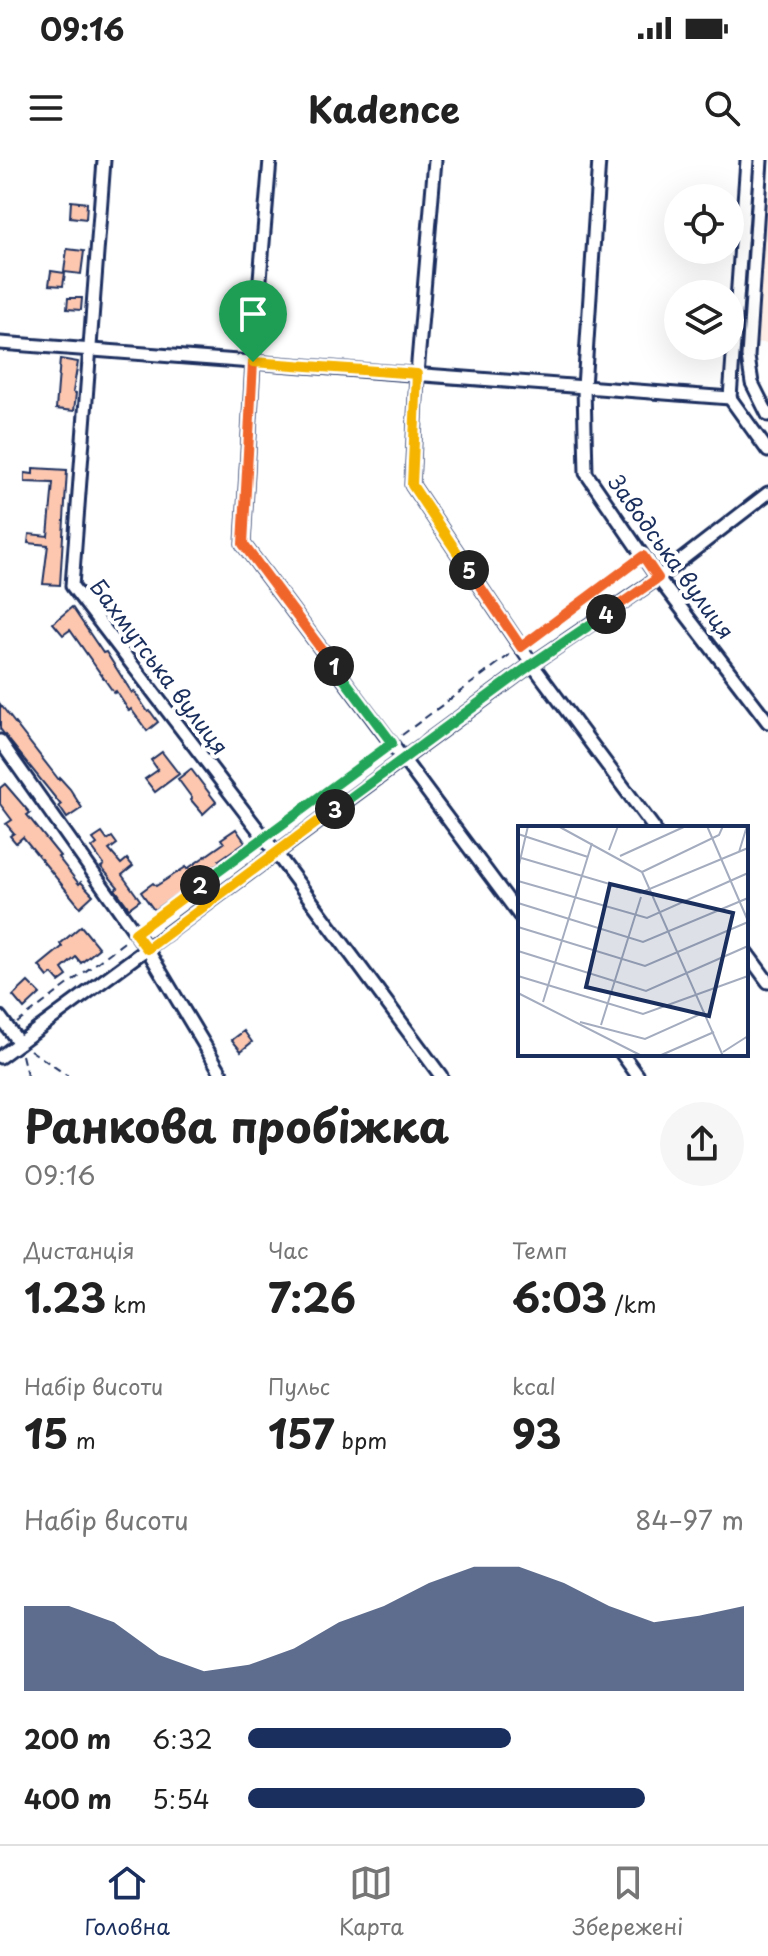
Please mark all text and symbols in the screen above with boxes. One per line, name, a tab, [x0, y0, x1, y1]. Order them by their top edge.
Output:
text: 09:16	[40, 6, 124, 51]
text: Kadence	[308, 81, 460, 135]
icon: menu	[24, 86, 68, 130]
icon: search	[700, 86, 744, 130]
map controls	[664, 184, 744, 360]
button: locate	[664, 184, 744, 264]
pin	[219, 280, 287, 362]
button: layers	[664, 280, 744, 360]
icon: arrive	[231, 292, 275, 336]
street label: Заводська вулиця	[601, 467, 743, 645]
pin: 5	[449, 550, 489, 590]
text: 5	[462, 553, 476, 586]
street label: Бахмутська вулиця	[83, 571, 237, 761]
pin: 4	[586, 594, 626, 634]
text: 4	[599, 597, 613, 630]
pin: 1	[314, 646, 354, 686]
text: 1	[329, 649, 339, 682]
pin: 3	[315, 789, 355, 829]
text: 3	[328, 792, 342, 825]
inset map	[518, 826, 748, 1056]
pin: 2	[180, 865, 220, 905]
text: 2	[192, 868, 208, 901]
text: Ранкова пробіжка	[24, 1092, 449, 1158]
button: share	[660, 1102, 744, 1186]
text: 09:16	[24, 1155, 96, 1194]
text: Дистанція	[24, 1233, 135, 1266]
text: Час	[268, 1233, 308, 1266]
text: Темп	[512, 1233, 568, 1266]
text: 1.23	[24, 1266, 106, 1327]
text: 7:26	[268, 1266, 356, 1327]
text: 6:03	[512, 1266, 607, 1327]
text: km	[106, 1287, 146, 1320]
text: /km	[607, 1287, 657, 1320]
text: Набір висоти	[24, 1369, 163, 1402]
text: Пульс	[268, 1369, 330, 1402]
text: kcal	[512, 1369, 556, 1402]
text: 15	[24, 1402, 69, 1463]
text: 157	[268, 1402, 334, 1463]
text: 93	[512, 1402, 561, 1463]
text: m	[69, 1423, 96, 1456]
text: bpm	[334, 1423, 387, 1456]
text: Набір висоти	[24, 1500, 189, 1539]
text: 84–97 m	[635, 1500, 744, 1539]
text: 200 m	[24, 1719, 111, 1758]
text: 6:32	[152, 1719, 213, 1758]
text: 400 m	[24, 1779, 112, 1818]
text: 5:54	[152, 1779, 210, 1818]
tab: Головна	[85, 1861, 170, 1942]
tab: Карта	[339, 1861, 404, 1942]
tab: Збережені	[573, 1861, 683, 1942]

